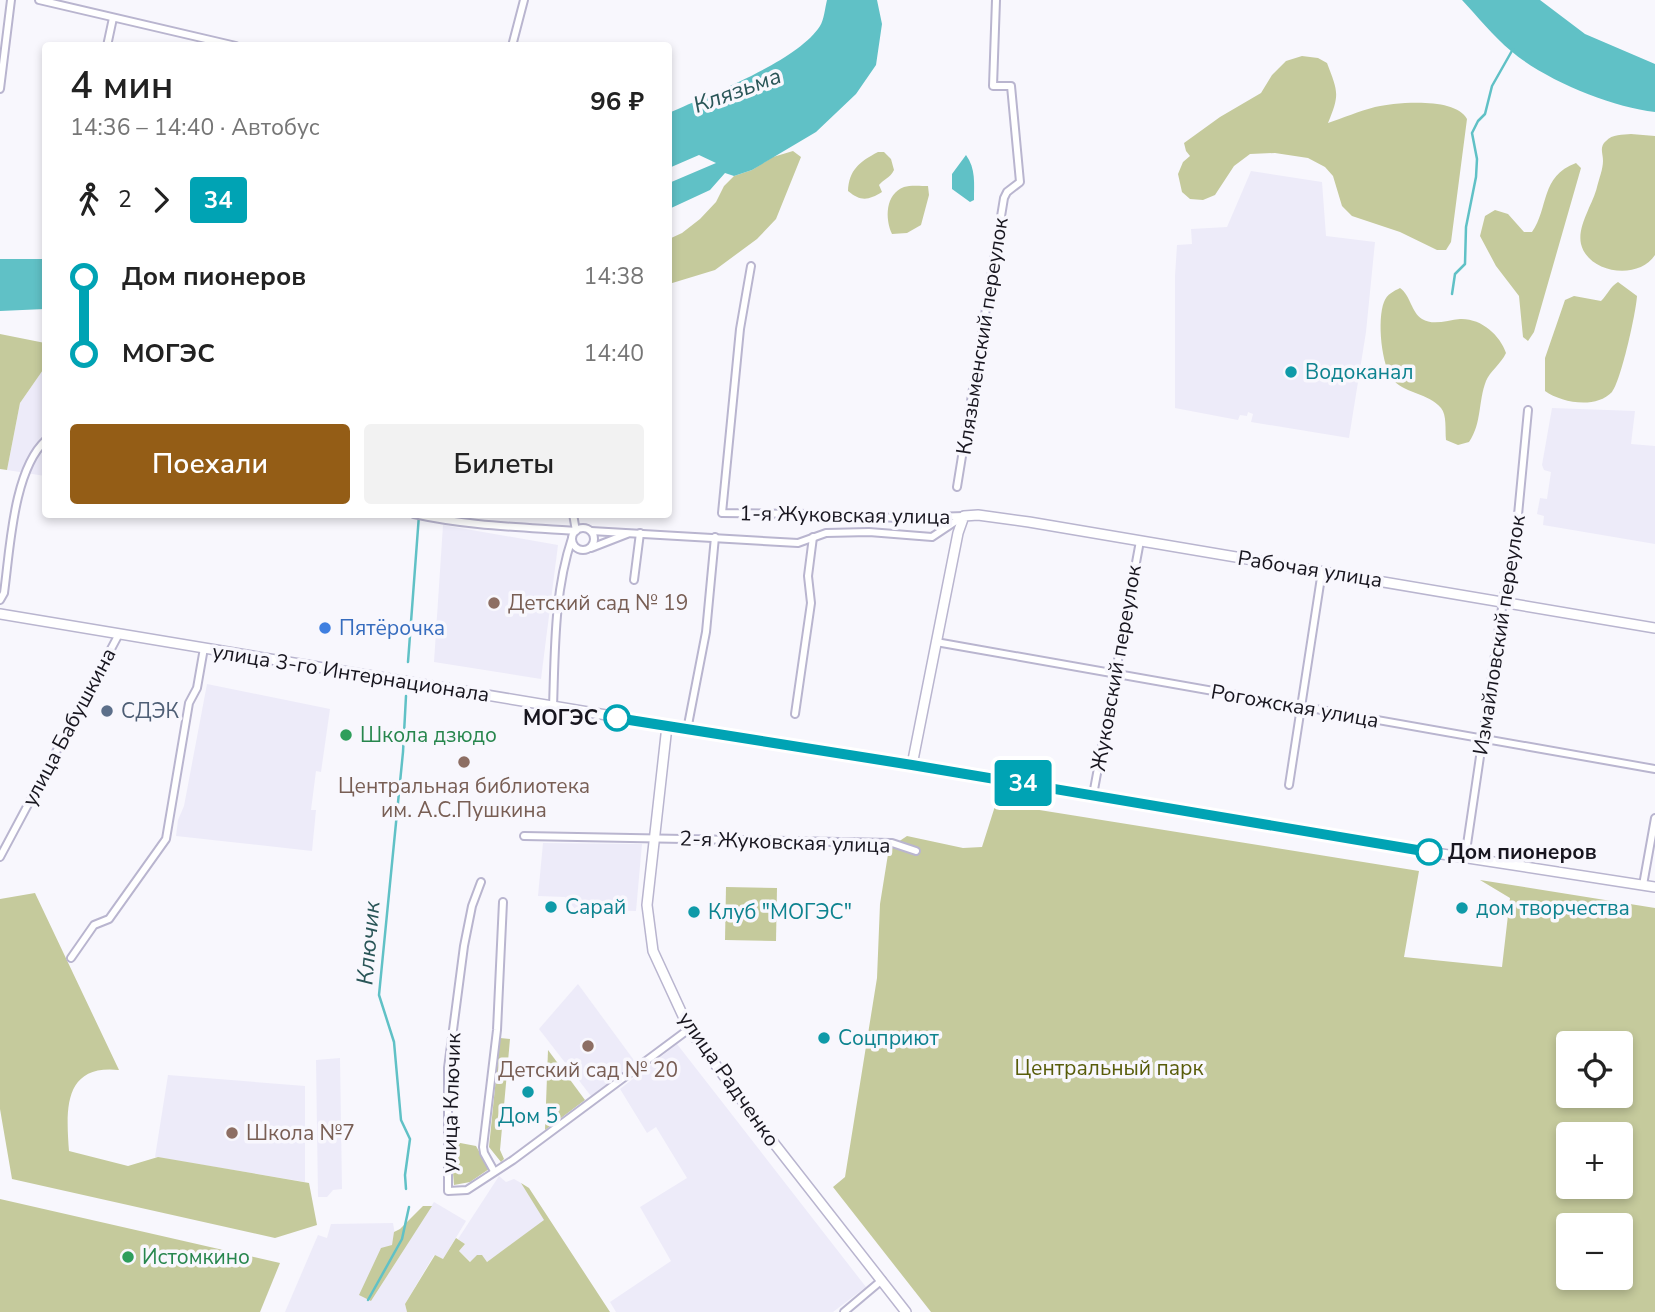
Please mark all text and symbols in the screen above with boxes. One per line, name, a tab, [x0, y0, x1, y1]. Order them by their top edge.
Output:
text: 4 мин	[70, 60, 173, 111]
water label: Клязьма	[689, 60, 786, 121]
text: 96 ₽	[590, 84, 644, 119]
text: 14:36 – 14:40 · Автобус	[70, 112, 320, 143]
icon: walk	[70, 181, 108, 219]
icon: forward	[142, 181, 180, 219]
text: 2	[118, 184, 132, 215]
text: 34	[204, 184, 233, 216]
street label: Клязьменский переулок	[949, 214, 1015, 457]
text: Дом пионеров	[122, 259, 306, 294]
text: 14:38	[584, 261, 644, 292]
text: МОГЭС	[122, 336, 215, 371]
text: 14:40	[584, 338, 644, 369]
place label: Водоканал	[1305, 358, 1413, 386]
marker: Водоканал	[1283, 364, 1299, 380]
button: Поехали	[70, 424, 350, 504]
button: Билеты	[364, 424, 644, 504]
street label: 1-я Жуковская улица	[739, 499, 951, 531]
street label: Измайловский переулок	[1466, 512, 1532, 757]
street label: Рабочая улица	[1236, 544, 1384, 594]
street label: Жуковский переулок	[1084, 562, 1148, 773]
place label: Детский сад № 19	[508, 589, 688, 617]
marker: Детский сад № 19	[486, 595, 502, 611]
place label: Пятёрочка	[339, 614, 445, 642]
marker: Пятёрочка	[317, 620, 333, 636]
street label: улица 3-го Интернационала	[210, 637, 492, 709]
street label: улица Бабушкина	[15, 643, 123, 811]
street label: Рогожская улица	[1209, 677, 1381, 735]
place label: СДЭК	[121, 697, 180, 725]
marker: СДЭК	[99, 703, 115, 719]
place label: МОГЭС	[523, 704, 598, 732]
marker: МОГЭС	[604, 705, 630, 731]
place label: Школа дзюдо	[360, 721, 497, 749]
marker: Школа дзюдо	[338, 727, 354, 743]
marker: Центральная библиотека им. А.С.Пушкина	[456, 754, 472, 770]
line badge: 34	[992, 760, 1054, 806]
text: 34	[1009, 767, 1037, 799]
place label: Центральная библиотека им. А.С.Пушкина	[338, 772, 590, 824]
street label: 2-я Жуковская улица	[679, 824, 891, 860]
place label: Дом пионеров	[1448, 838, 1597, 866]
marker: Дом пионеров	[1416, 839, 1442, 865]
place label: Сарай	[565, 893, 626, 921]
place label: дом творчества	[1476, 894, 1630, 922]
place label: Клуб "МОГЭС"	[708, 898, 852, 926]
water label: Ключик	[349, 899, 388, 986]
marker: Сарай	[543, 899, 559, 915]
marker: дом творчества	[1454, 900, 1470, 916]
marker: Клуб "МОГЭС"	[686, 904, 702, 920]
street label: улица Радченко	[672, 1006, 786, 1152]
place label: Соцприют	[838, 1024, 939, 1052]
marker: Соцприют	[816, 1030, 832, 1046]
street label: улица Ключик	[435, 1031, 467, 1174]
map controls	[1556, 1031, 1633, 1290]
button: locate	[1556, 1031, 1633, 1108]
marker: Детский сад № 20	[580, 1038, 596, 1054]
park label: Центральный парк	[1014, 1054, 1205, 1082]
place label: Детский сад № 20	[498, 1056, 678, 1084]
marker: Дом 5	[520, 1084, 536, 1100]
place label: Дом 5	[498, 1102, 558, 1130]
place label: Школа №7	[246, 1119, 355, 1147]
button: +	[1556, 1122, 1633, 1199]
marker: Школа №7	[224, 1125, 240, 1141]
button: −	[1556, 1213, 1633, 1290]
place label: Истомкино	[142, 1243, 250, 1271]
marker: Истомкино	[120, 1249, 136, 1265]

